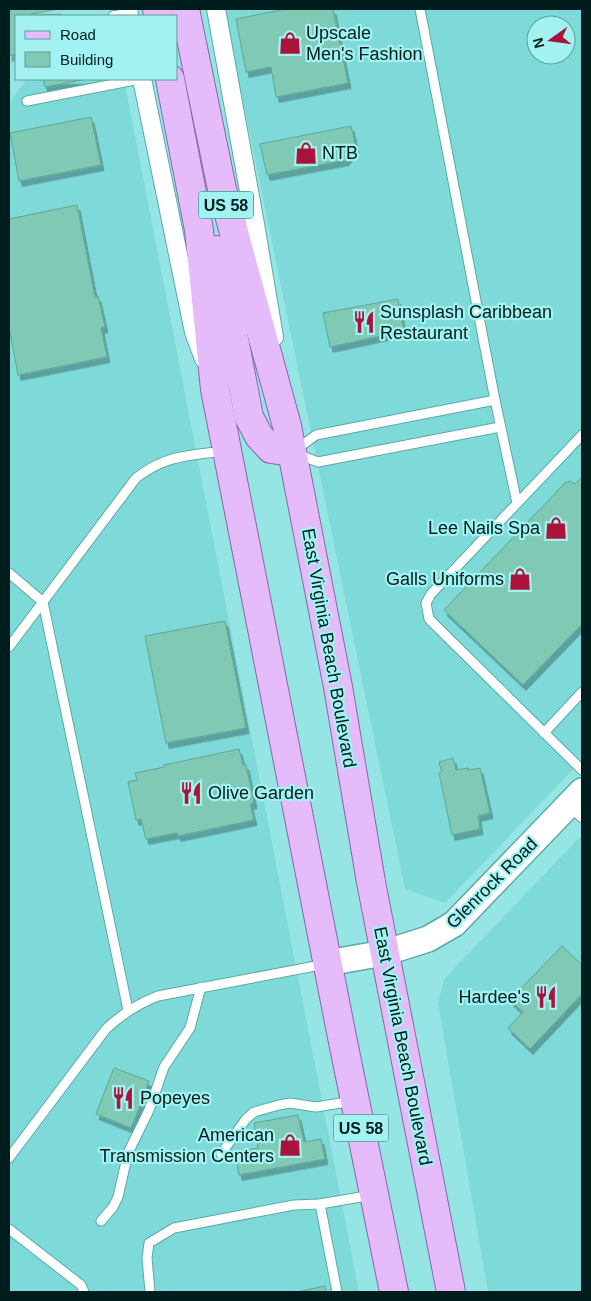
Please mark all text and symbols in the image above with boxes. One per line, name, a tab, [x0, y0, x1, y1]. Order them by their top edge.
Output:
legend	[15, 15, 178, 80]
north arrow	[526, 15, 576, 65]
place label: Upscale Men's Fashion	[306, 23, 423, 64]
text: Road	[60, 26, 96, 43]
shop icon: Upscale Men's Fashion	[277, 30, 303, 56]
text: N	[529, 36, 547, 50]
text: Building	[60, 51, 113, 68]
shop icon: NTB	[293, 140, 319, 166]
place label: NTB	[322, 143, 358, 163]
road number: US 58	[198, 192, 254, 218]
place label: Sunsplash Caribbean Restaurant	[380, 302, 552, 343]
restaurant icon: Sunsplash Caribbean Restaurant	[351, 309, 377, 335]
shop icon: Lee Nails Spa	[543, 515, 569, 541]
place label: Lee Nails Spa	[428, 518, 541, 538]
street label: East Virginia Beach Boulevard	[298, 527, 360, 769]
shop icon: Galls Uniforms	[507, 566, 533, 592]
place label: Galls Uniforms	[386, 569, 504, 589]
restaurant icon: Olive Garden	[178, 780, 204, 806]
place label: Olive Garden	[208, 783, 314, 803]
street label: Glenrock Road	[442, 833, 542, 933]
street label: East Virginia Beach Boulevard	[370, 925, 436, 1167]
restaurant icon: Hardee's	[533, 984, 559, 1010]
place label: Hardee's	[459, 987, 530, 1007]
restaurant icon: Popeyes	[110, 1085, 136, 1111]
place label: Popeyes	[140, 1088, 210, 1108]
road number: US 58	[334, 1114, 388, 1142]
place label: American Transmission Centers	[100, 1125, 274, 1166]
shop icon: American Transmission Centers	[277, 1132, 303, 1158]

